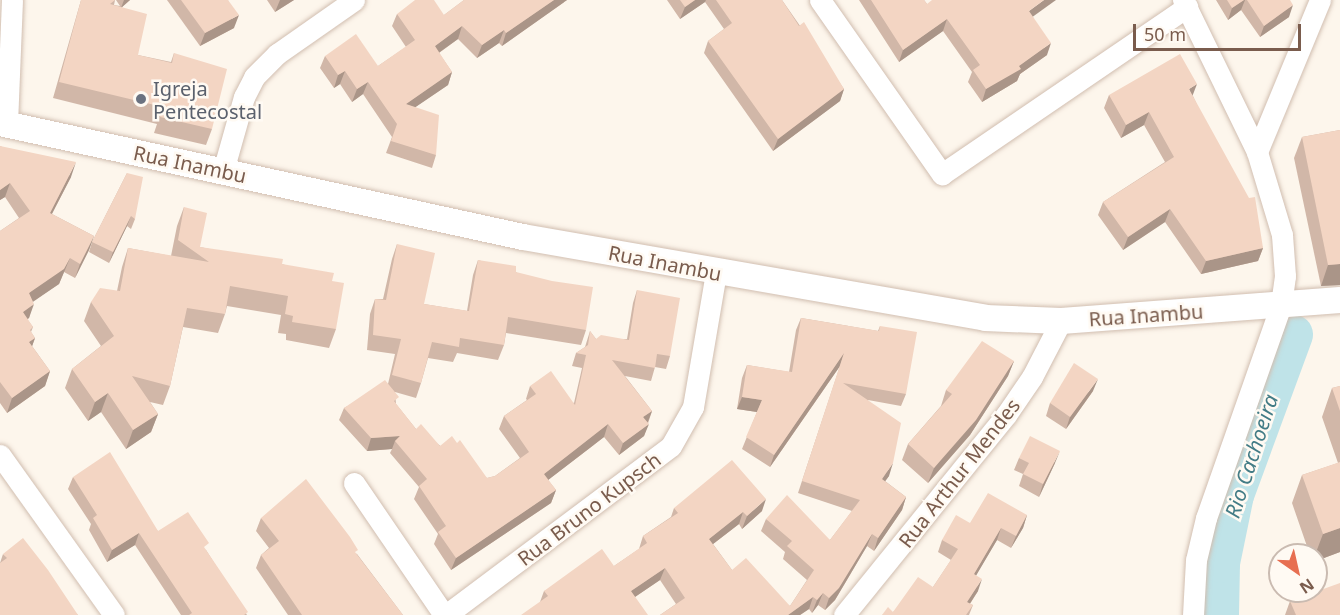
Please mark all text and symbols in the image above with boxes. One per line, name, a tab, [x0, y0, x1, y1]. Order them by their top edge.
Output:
scale bar	[1136, 12, 1304, 50]
text: 50 m	[1144, 22, 1186, 46]
place label: Igreja Pentecostal	[153, 76, 262, 123]
marker: Igreja Pentecostal	[134, 92, 148, 106]
street label: Rua Inambu	[131, 140, 249, 188]
street label: Rua Inambu	[606, 240, 724, 286]
street label: Rua Inambu	[1088, 299, 1204, 331]
water label: Rio Cachoeira	[1219, 391, 1283, 521]
street label: Rua Arthur Mendes	[893, 394, 1025, 552]
street label: Rua Bruno Kupsch	[513, 447, 665, 571]
north arrow	[1268, 543, 1328, 603]
text: N	[1295, 574, 1318, 599]

